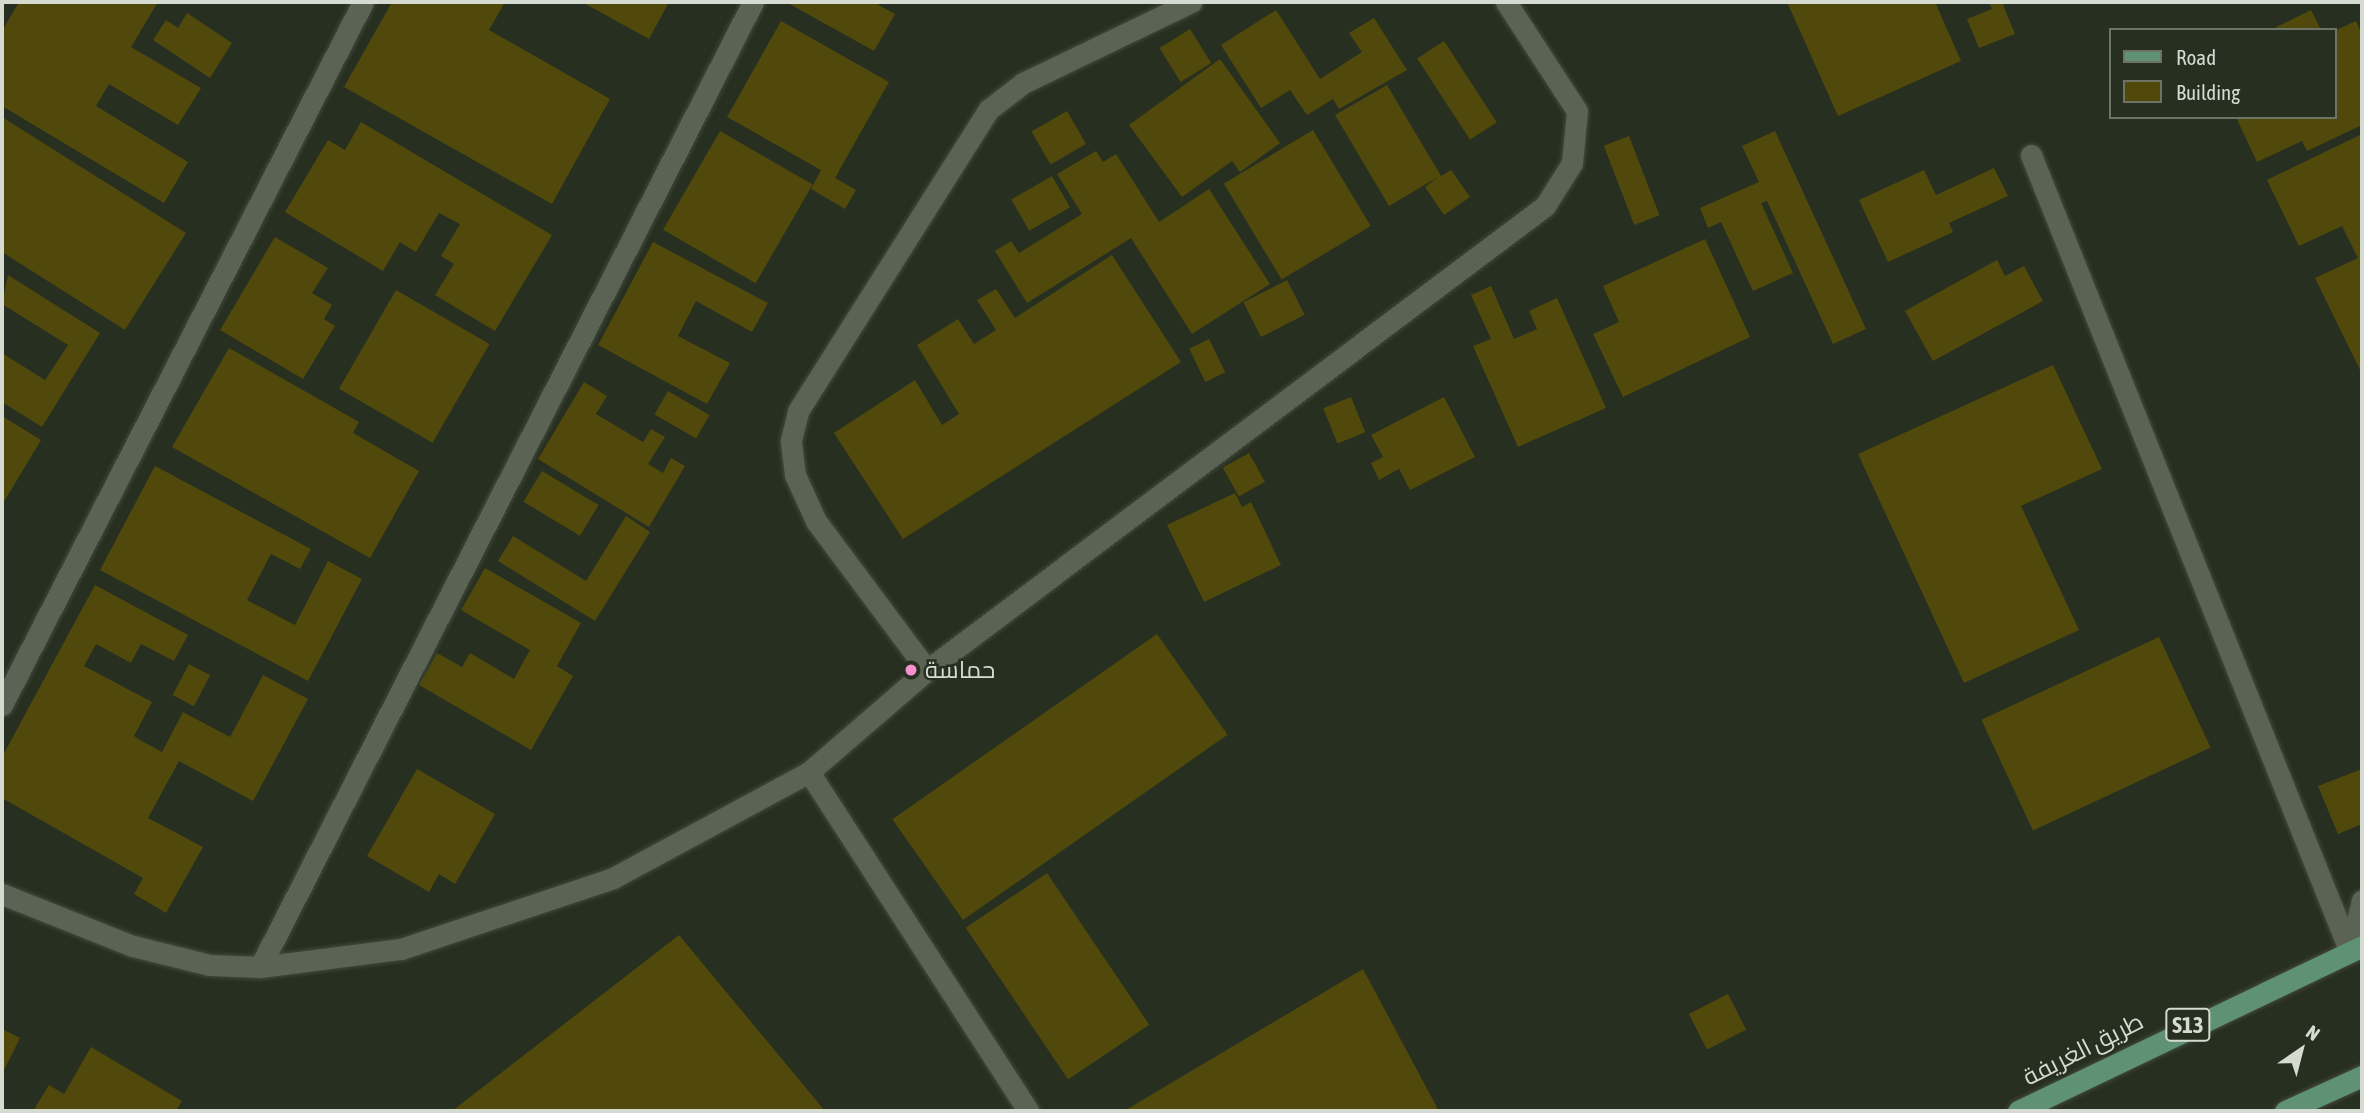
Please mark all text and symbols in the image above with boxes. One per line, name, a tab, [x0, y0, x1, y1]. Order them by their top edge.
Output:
legend	[2108, 28, 2336, 119]
text: Road	[2176, 45, 2216, 69]
text: Building	[2176, 80, 2240, 104]
place label: حماسة	[925, 656, 995, 684]
marker: حماسة	[903, 662, 919, 678]
street label: طريق الغريفة	[2018, 1006, 2148, 1092]
road number: S13	[2165, 1006, 2211, 1044]
north arrow	[2266, 1015, 2336, 1085]
text: N	[2302, 1021, 2324, 1045]

